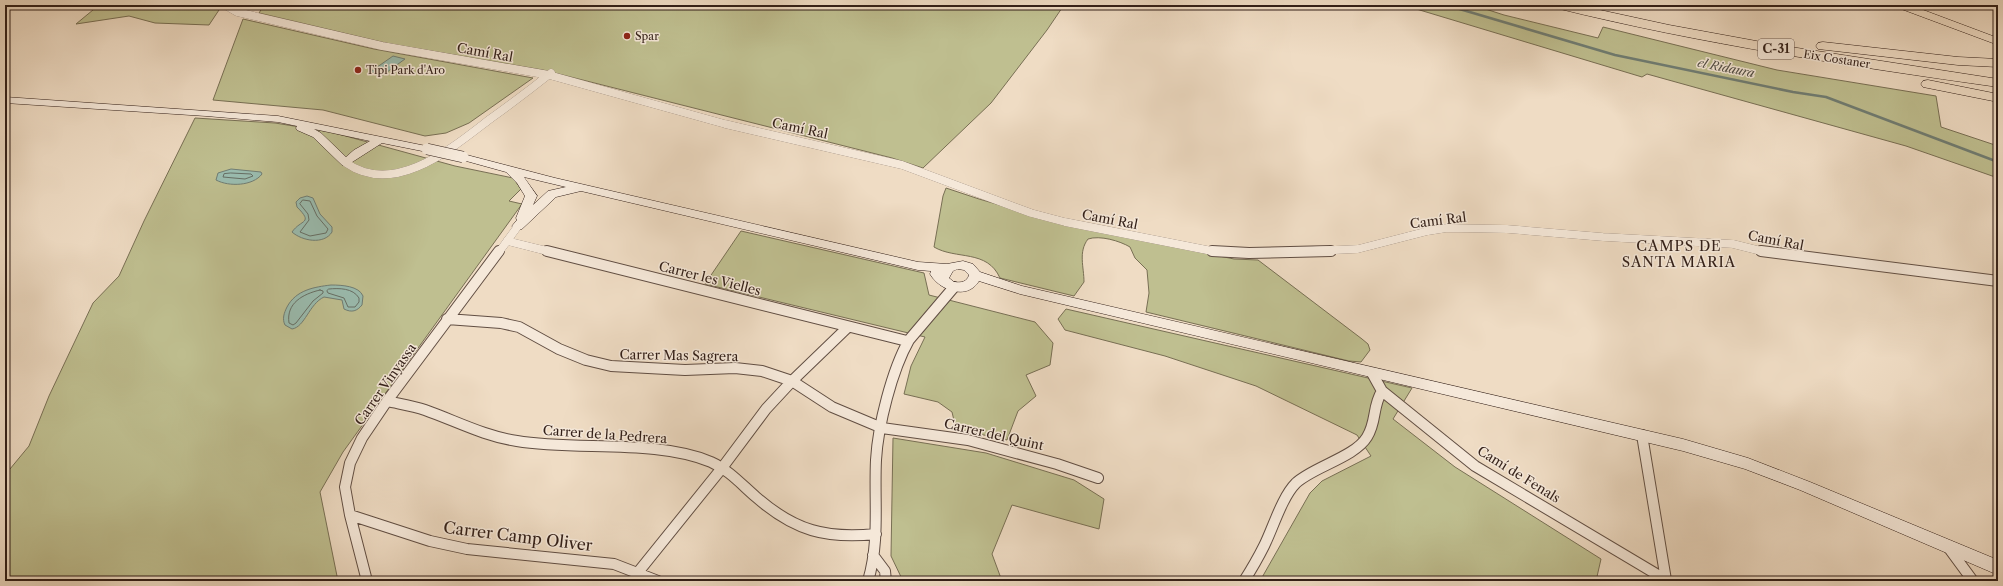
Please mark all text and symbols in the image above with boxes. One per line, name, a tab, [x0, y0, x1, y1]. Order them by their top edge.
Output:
place label: Spar	[635, 29, 659, 43]
marker: Spar	[622, 31, 632, 41]
street label: Camí Ral	[456, 39, 514, 65]
road number: C-31	[1758, 39, 1794, 59]
street label: Eix Costaner	[1803, 47, 1872, 71]
water label: el Ridaura	[1696, 55, 1756, 80]
place label: Tipi Park d'Aro	[366, 63, 445, 77]
marker: Tipi Park d'Aro	[353, 65, 363, 75]
street label: Camí Ral	[771, 114, 829, 142]
street label: Camí Ral	[1081, 206, 1139, 232]
street label: Camí Ral	[1409, 209, 1467, 231]
street label: Camí Ral	[1747, 227, 1805, 253]
district label: CAMPS DE SANTA MARIA	[1622, 237, 1736, 271]
street label: Carrer les Vielles	[657, 258, 763, 299]
street label: Carrer Vinyassa	[351, 340, 419, 428]
street label: Carrer Mas Sagrera	[619, 346, 739, 364]
street label: Carrer del Quint	[943, 415, 1046, 453]
street label: Carrer de la Pedrera	[542, 422, 668, 446]
street label: Camí de Fenals	[1475, 442, 1564, 506]
street label: Carrer Camp Oliver	[442, 517, 594, 555]

